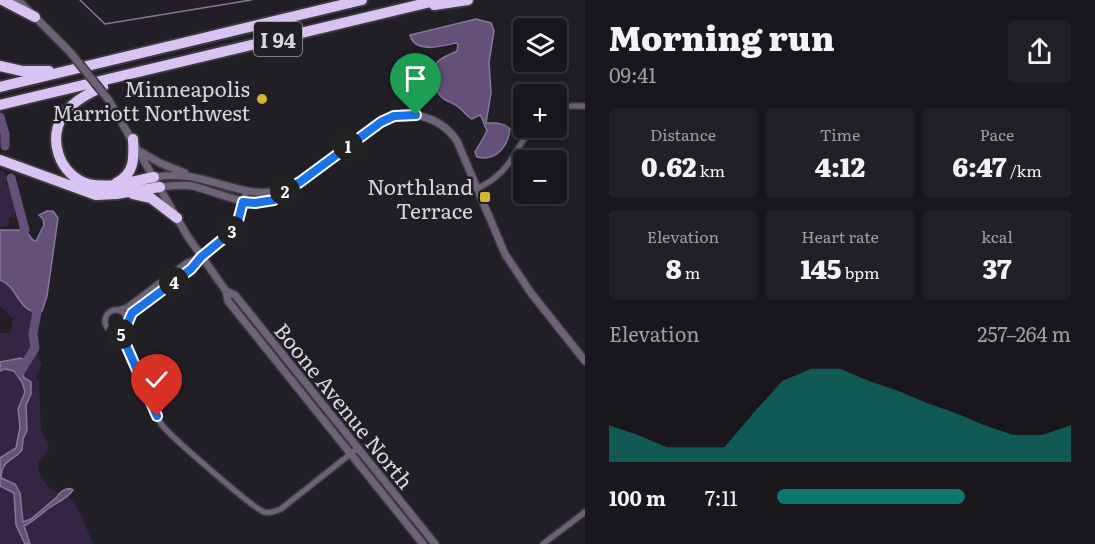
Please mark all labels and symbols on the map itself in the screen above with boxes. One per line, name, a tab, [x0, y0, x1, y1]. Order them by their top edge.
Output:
road number: I 94	[254, 22, 302, 56]
pin	[390, 53, 441, 115]
place label: Minneapolis Marriott Northwest	[52, 72, 251, 127]
marker: Minneapolis Marriott Northwest	[255, 92, 269, 106]
pin: 1	[333, 131, 363, 161]
place label: Northland Terrace	[367, 170, 473, 225]
pin: 2	[270, 176, 300, 206]
marker: Northland Terrace	[478, 190, 492, 204]
pin: 3	[217, 216, 247, 246]
pin: 4	[159, 267, 189, 297]
street label: Boone Avenue North	[268, 315, 422, 495]
pin: 5	[106, 319, 136, 349]
pin	[131, 354, 182, 416]

